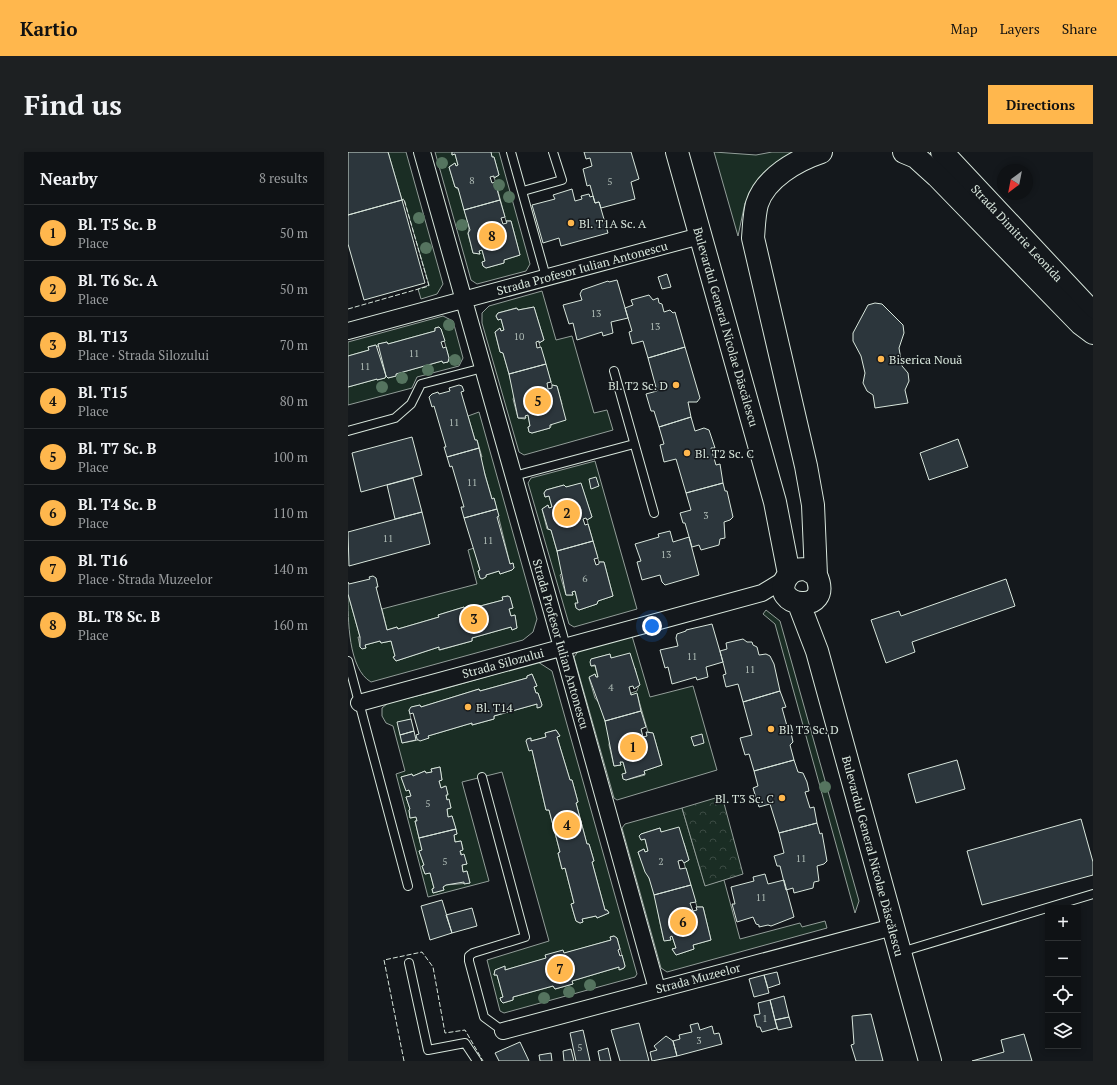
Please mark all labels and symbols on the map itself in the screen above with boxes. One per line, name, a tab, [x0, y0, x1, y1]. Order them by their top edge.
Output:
north arrow	[997, 164, 1033, 200]
house number: 8	[469, 174, 475, 187]
house number: 5	[607, 175, 613, 188]
street label: Strada Dimitrie Leonida	[968, 181, 1066, 285]
place label: Bl. T1A Sc. A	[579, 216, 647, 231]
marker: Bl. T1A Sc. A	[566, 218, 576, 228]
pin: 8	[479, 221, 505, 251]
street label: Bulevardul General Nicolae Dăscălescu	[690, 225, 762, 429]
street label: Strada Profesor Iulian Antonescu	[495, 238, 669, 298]
house number: 13	[591, 307, 601, 320]
house number: 13	[650, 320, 660, 333]
house number: 10	[514, 330, 524, 343]
house number: 11	[409, 347, 419, 360]
place label: Biserica Nouă	[889, 352, 962, 367]
marker: Biserica Nouă	[876, 354, 886, 364]
house number: 11	[360, 360, 370, 373]
place label: Bl. T2 Sc. D	[608, 378, 668, 393]
marker: Bl. T2 Sc. D	[671, 380, 681, 390]
pin: 5	[525, 386, 551, 416]
house number: 11	[449, 416, 459, 429]
place label: Bl. T2 Sc. C	[695, 446, 754, 461]
marker: Bl. T2 Sc. C	[682, 448, 692, 458]
house number: 11	[467, 476, 477, 489]
pin: 2	[554, 498, 580, 528]
house number: 3	[703, 509, 709, 522]
house number: 11	[383, 532, 393, 545]
house number: 11	[483, 534, 493, 547]
house number: 13	[661, 548, 671, 561]
street label: Strada Profesor Iulian Antonescu	[529, 557, 593, 731]
house number: 6	[582, 572, 588, 585]
pin: 3	[461, 604, 487, 634]
your location	[642, 616, 662, 636]
street label: Strada Silozului	[460, 645, 546, 681]
house number: 11	[687, 650, 697, 663]
house number: 11	[745, 663, 755, 676]
house number: 4	[608, 681, 614, 694]
place label: Bl. T14	[476, 700, 514, 715]
marker: Bl. T14	[463, 702, 473, 712]
place label: Bl. T3 Sc. D	[779, 722, 839, 737]
marker: Bl. T3 Sc. D	[766, 724, 776, 734]
pin: 1	[620, 732, 646, 762]
street label: Bulevardul General Nicolae Dăscălescu	[839, 754, 907, 958]
place label: Bl. T3 Sc. C	[715, 791, 774, 806]
marker: Bl. T3 Sc. C	[777, 793, 787, 803]
house number: 5	[425, 797, 431, 810]
pin: 4	[554, 810, 580, 840]
house number: 11	[796, 852, 806, 865]
house number: 5	[442, 855, 448, 868]
house number: 2	[658, 855, 664, 868]
house number: 11	[756, 891, 766, 904]
pin: 6	[670, 907, 696, 937]
pin: 7	[547, 954, 573, 984]
street label: Strada Muzeelor	[654, 959, 742, 997]
house number: 1	[762, 1012, 768, 1025]
house number: 3	[696, 1034, 702, 1047]
house number: 5	[577, 1041, 583, 1054]

